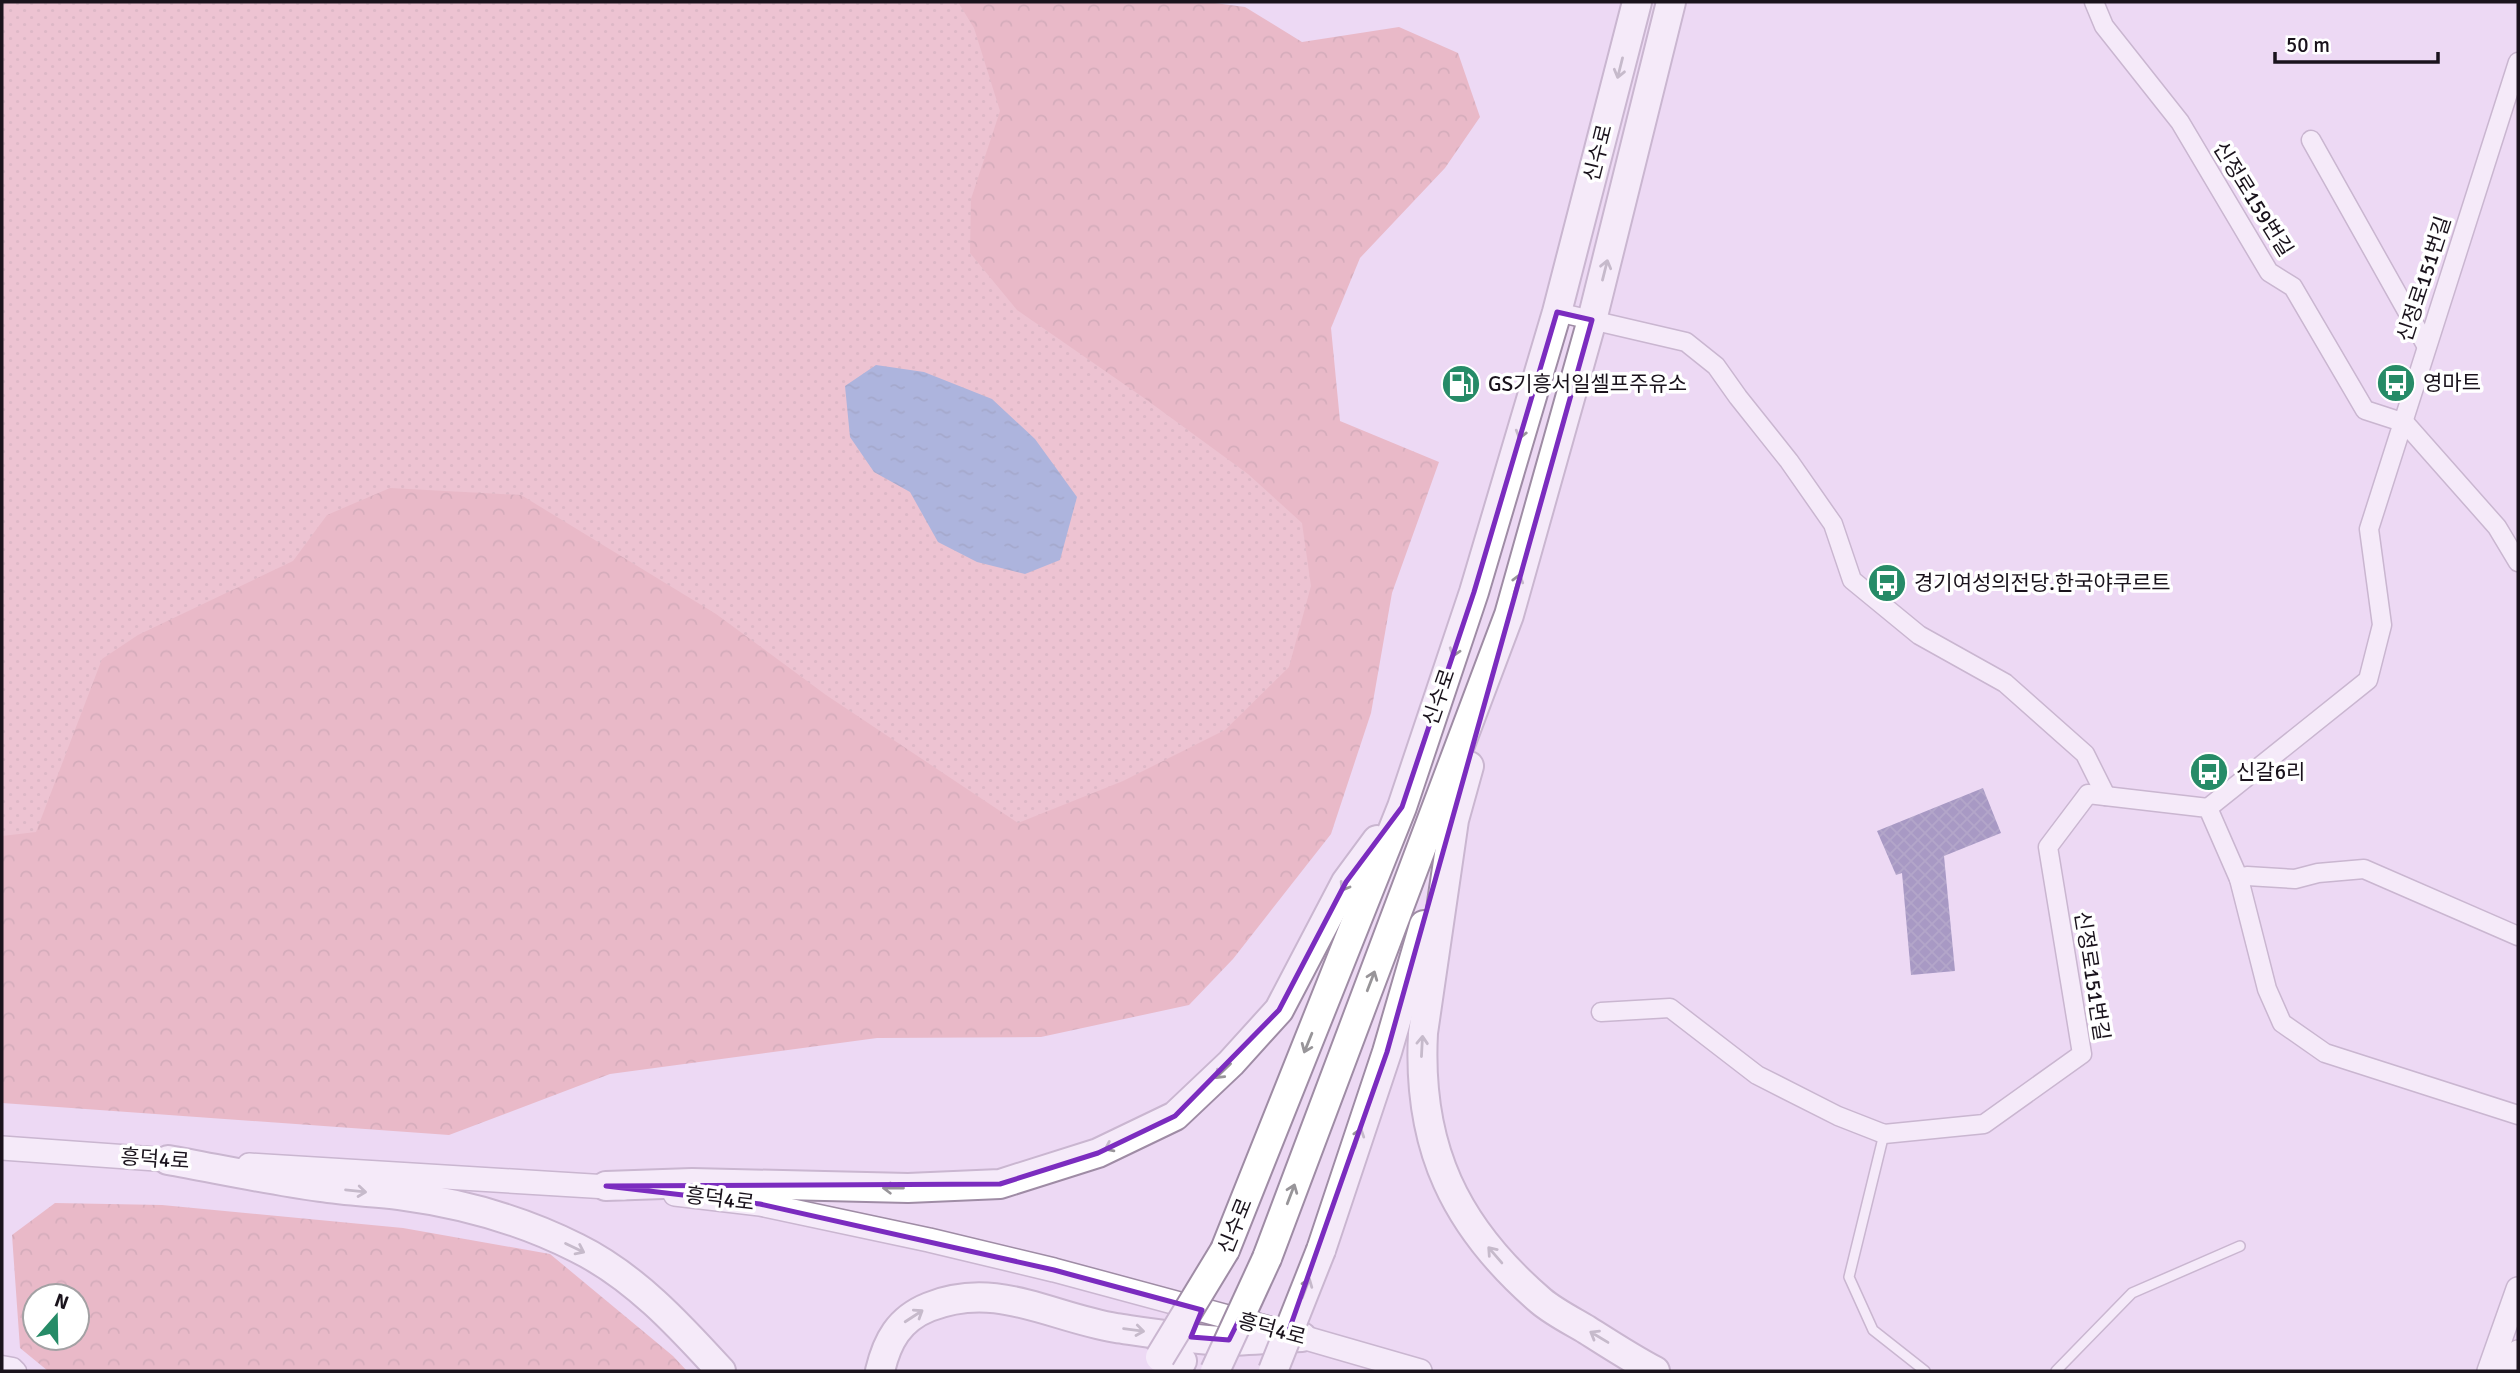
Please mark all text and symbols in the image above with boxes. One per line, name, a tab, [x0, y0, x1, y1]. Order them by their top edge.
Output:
scale bar	[2275, 21, 2438, 65]
text: 50 m	[2286, 32, 2330, 58]
one-way arrow	[1613, 56, 1626, 79]
street label: 신수로	[1578, 122, 1618, 184]
street label: 신정로159번길	[2207, 137, 2299, 261]
street label: 신정로151번길	[2391, 213, 2457, 345]
one-way arrow	[1599, 259, 1612, 282]
bus stop icon: 영마트	[2375, 362, 2417, 404]
fuel station icon: GS기흥서일셀프주유소	[1440, 363, 1482, 405]
place label: 영마트	[2423, 370, 2481, 396]
place label: GS기흥서일셀프주유소	[1488, 371, 1687, 397]
one-way arrow	[1515, 418, 1528, 440]
bus stop icon: 경기여성의전당.한국야쿠르트	[1866, 562, 1908, 604]
place label: 경기여성의전당.한국야쿠르트	[1914, 570, 2171, 596]
one-way arrow	[1512, 573, 1525, 595]
one-way arrow	[1449, 636, 1462, 658]
street label: 신수로	[1417, 665, 1461, 729]
bus stop icon: 신갈6리	[2188, 751, 2230, 793]
place label: 신갈6리	[2236, 759, 2305, 785]
one-way arrow	[1340, 872, 1354, 892]
street label: 신정로151번길	[2069, 909, 2115, 1043]
one-way arrow	[1366, 971, 1378, 993]
one-way arrow	[1300, 1032, 1313, 1054]
one-way arrow	[1416, 1035, 1429, 1058]
one-way arrow	[1215, 1062, 1232, 1079]
one-way arrow	[1353, 1128, 1365, 1150]
one-way arrow	[1104, 1139, 1125, 1153]
street label: 흥덕4로	[120, 1144, 190, 1174]
one-way arrow	[882, 1181, 905, 1195]
street label: 흥덕4로	[684, 1182, 756, 1216]
one-way arrow	[1286, 1184, 1299, 1206]
one-way arrow	[344, 1185, 367, 1198]
street label: 신수로	[1212, 1194, 1258, 1258]
one-way arrow	[564, 1242, 585, 1255]
one-way arrow	[1487, 1246, 1503, 1264]
one-way arrow	[1301, 1277, 1313, 1299]
north arrow	[21, 1282, 91, 1352]
text: N	[51, 1288, 72, 1316]
street label: 흥덕4로	[1235, 1307, 1309, 1351]
one-way arrow	[904, 1308, 923, 1323]
one-way arrow	[1122, 1323, 1144, 1336]
one-way arrow	[1590, 1330, 1610, 1344]

